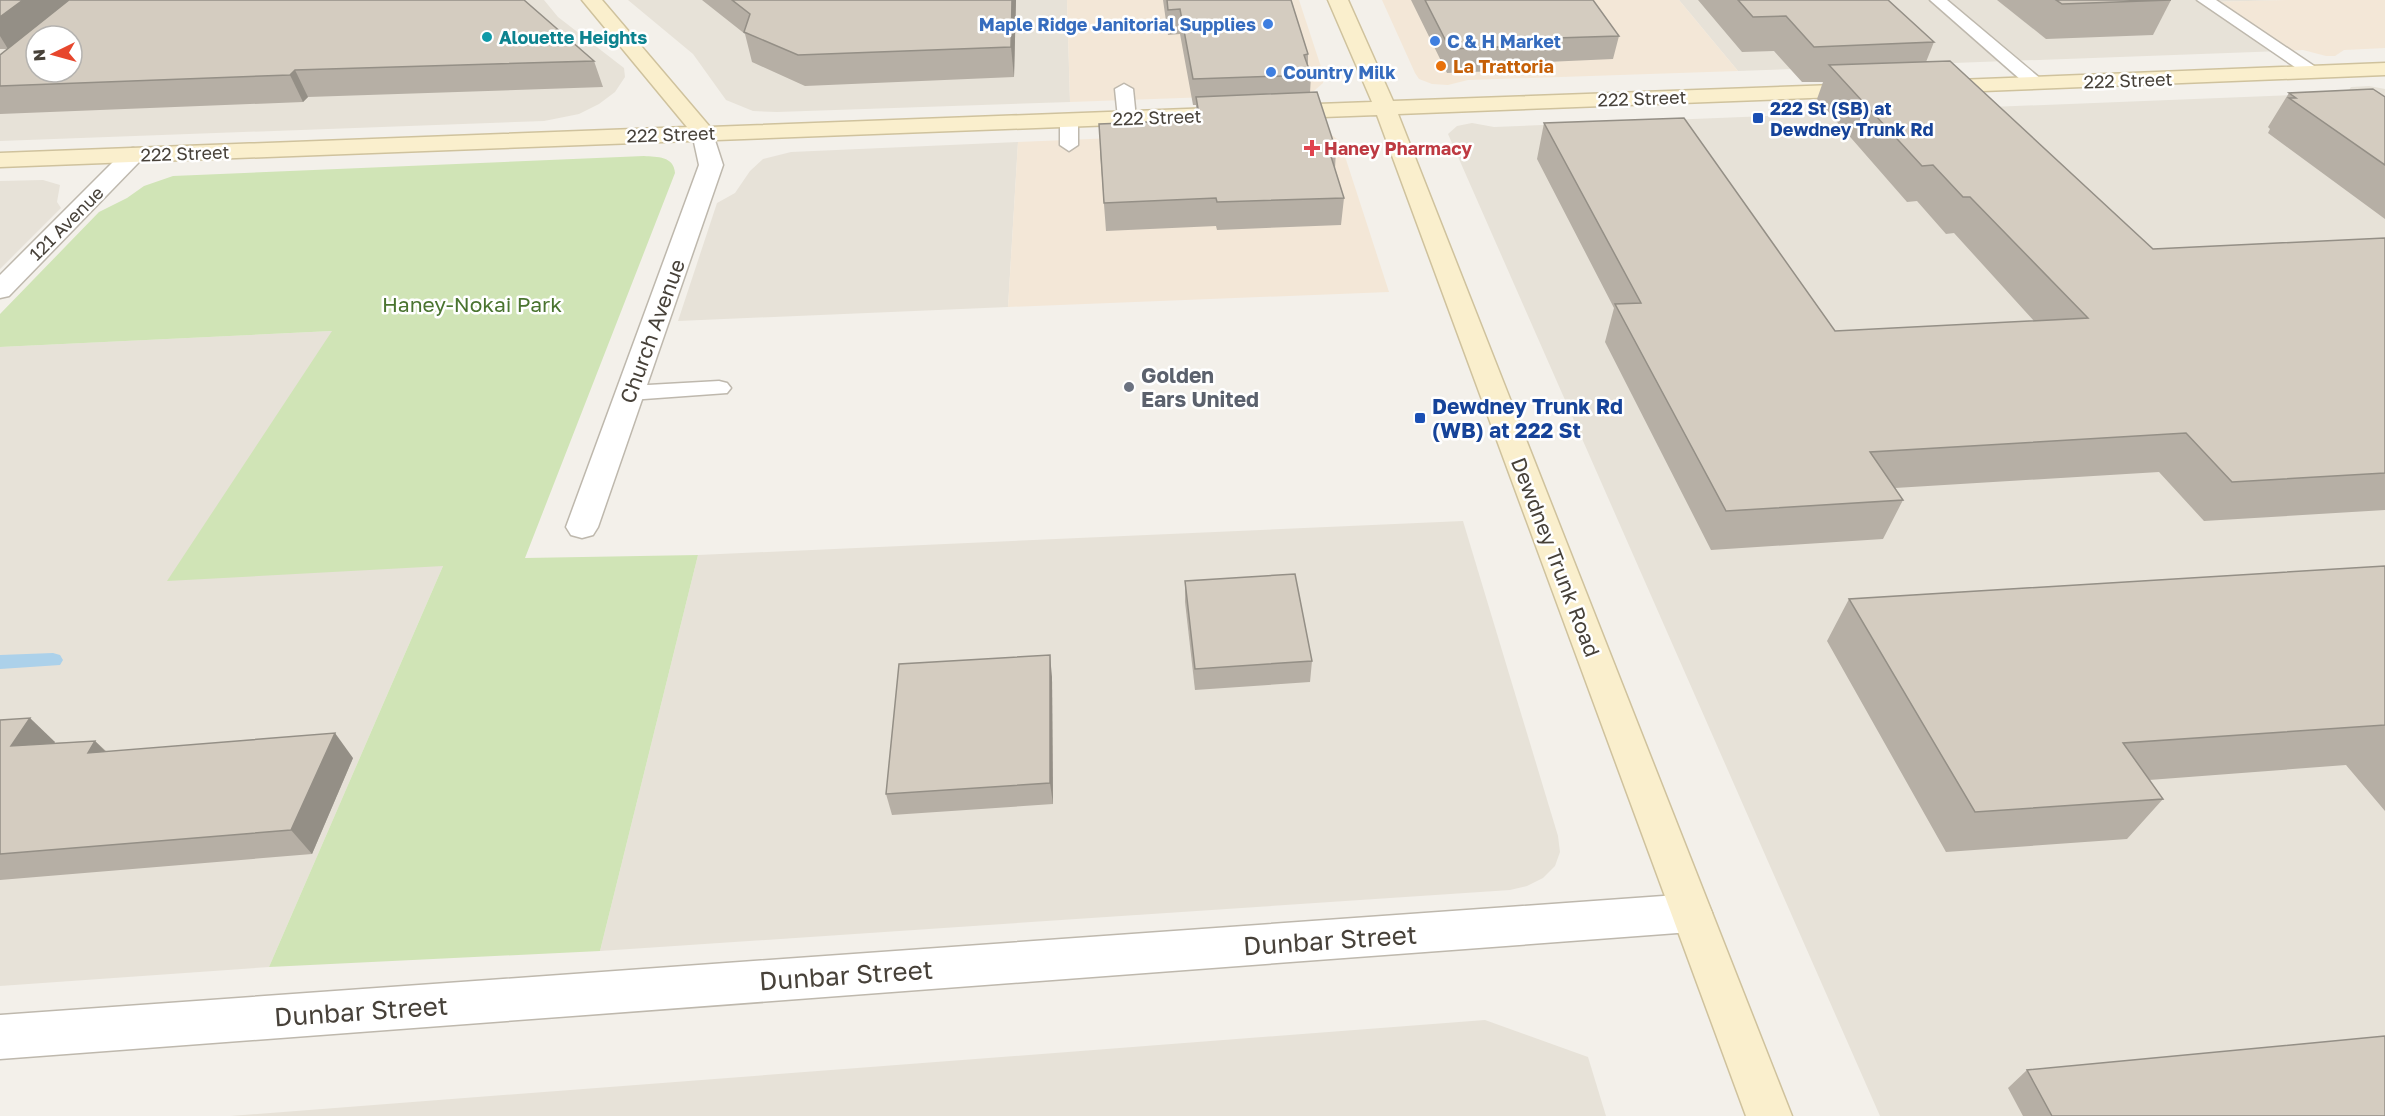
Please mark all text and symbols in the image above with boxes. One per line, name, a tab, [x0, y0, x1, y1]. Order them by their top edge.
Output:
place label: Maple Ridge Janitorial Supplies	[979, 13, 1256, 35]
marker: Maple Ridge Janitorial Supplies	[1261, 17, 1275, 31]
north arrow	[24, 24, 84, 84]
place label: Alouette Heights	[499, 26, 647, 48]
marker: Alouette Heights	[480, 30, 494, 44]
place label: C & H Market	[1447, 30, 1561, 52]
marker: C & H Market	[1428, 34, 1442, 48]
text: N	[29, 48, 50, 62]
place label: La Trattoria	[1453, 55, 1554, 77]
marker: La Trattoria	[1434, 59, 1448, 73]
place label: Country Milk	[1283, 61, 1396, 83]
marker: Country Milk	[1264, 65, 1278, 79]
street label: 222 Street	[2083, 67, 2173, 93]
street label: 222 Street	[1597, 85, 1687, 111]
place label: 222 St (SB) at Dewdney Trunk Rd	[1770, 97, 1934, 140]
street label: 222 Street	[1112, 104, 1202, 130]
marker: 222 St (SB) at Dewdney Trunk Rd	[1751, 111, 1765, 125]
street label: 222 Street	[626, 121, 716, 147]
place label: Haney Pharmacy	[1324, 137, 1472, 159]
street label: 222 Street	[140, 140, 230, 166]
marker: Haney Pharmacy	[1305, 141, 1319, 155]
street label: 121 Avenue	[24, 181, 108, 265]
street label: Church Avenue	[614, 255, 690, 407]
park label: Haney-Nokai Park	[382, 291, 562, 317]
place label: Golden Ears United	[1141, 362, 1259, 412]
marker: Golden Ears United	[1122, 380, 1136, 394]
place label: Dewdney Trunk Rd (WB) at 222 St	[1432, 393, 1623, 443]
marker: Dewdney Trunk Rd (WB) at 222 St	[1413, 411, 1427, 425]
street label: Dewdney Trunk Road	[1506, 454, 1606, 660]
street label: Dunbar Street	[1242, 918, 1418, 962]
street label: Dunbar Street	[758, 953, 934, 997]
street label: Dunbar Street	[273, 989, 449, 1033]

